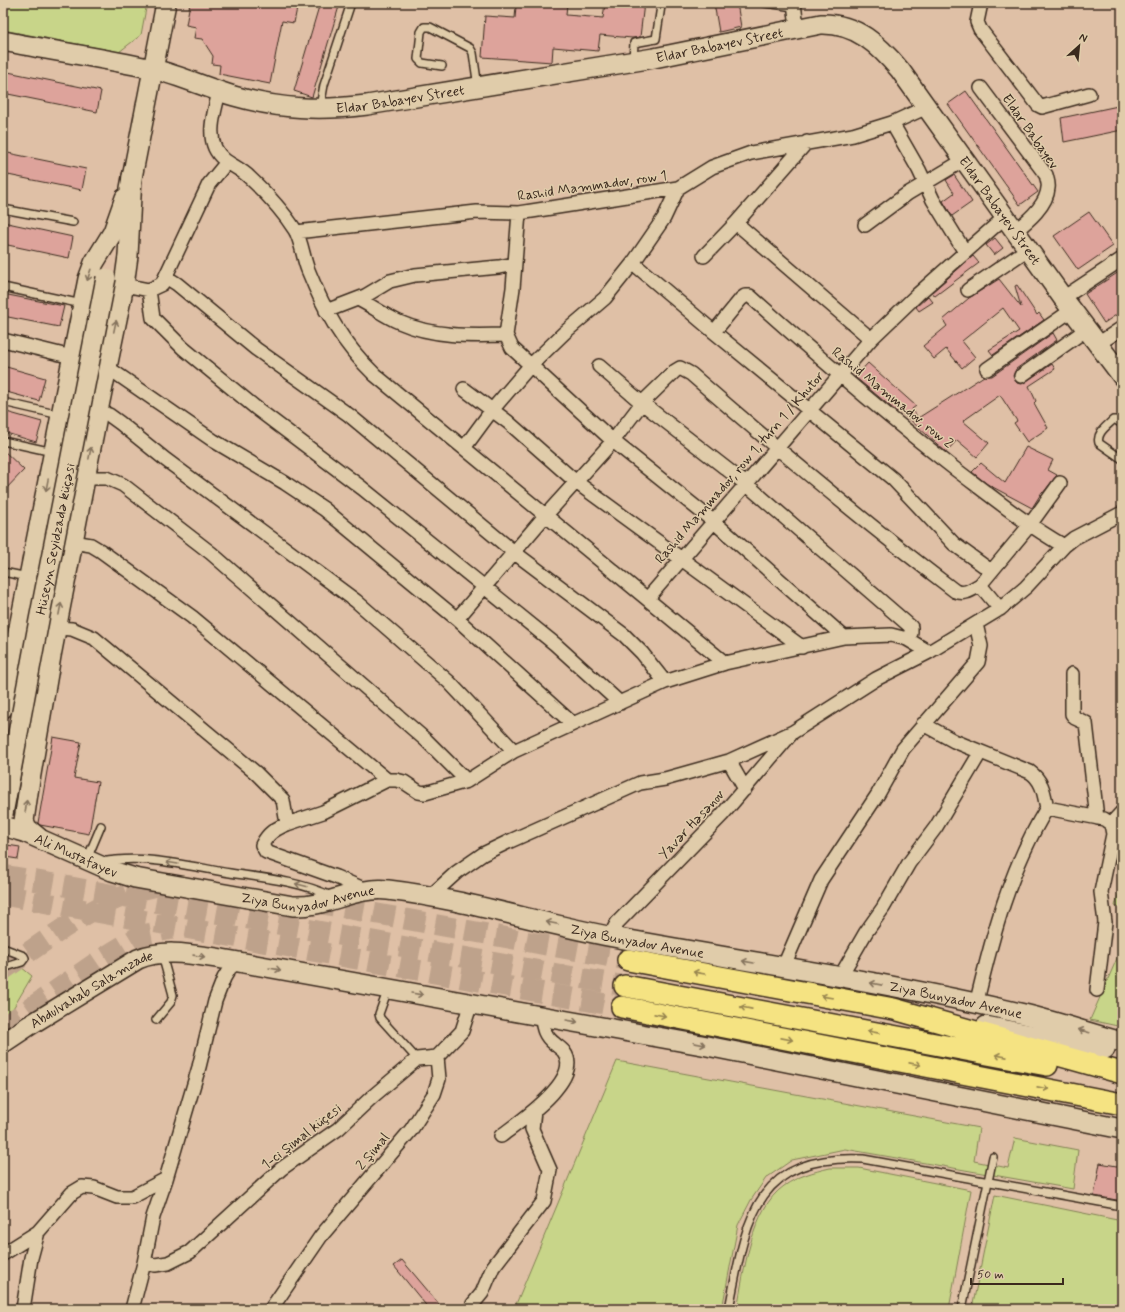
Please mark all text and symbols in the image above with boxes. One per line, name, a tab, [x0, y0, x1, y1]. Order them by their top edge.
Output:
street label: Eldar Babayev Street	[655, 24, 785, 67]
north arrow	[1059, 26, 1099, 66]
text: N	[1077, 30, 1090, 46]
street label: Eldar Babayev Street	[336, 81, 466, 118]
street label: Eldar Babayev	[998, 90, 1063, 173]
street label: Eldar Babayev Street	[955, 153, 1044, 269]
street label: Rashid Mammadov, row 1	[516, 167, 668, 205]
one-way arrow	[85, 269, 92, 282]
one-way arrow	[112, 320, 120, 333]
street label: Rashid Mammadov, row 2	[828, 343, 957, 452]
street label: Rashid Mammadov, row 1, turn 1 / Khutor	[651, 368, 828, 568]
one-way arrow	[86, 447, 94, 460]
street label: Hüseyn Seyidzadə küçəsi	[32, 462, 80, 616]
one-way arrow	[42, 478, 50, 491]
one-way arrow	[57, 603, 65, 616]
street label: Yavər Həsənov	[655, 786, 729, 863]
one-way arrow	[22, 800, 30, 813]
street label: Ali Mustafayev	[32, 830, 120, 882]
one-way arrow	[166, 859, 179, 867]
one-way arrow	[294, 881, 307, 888]
street label: Ziya Bunyadov Avenue	[239, 882, 376, 916]
one-way arrow	[545, 919, 558, 927]
street label: Ziya Bunyadov Avenue	[568, 920, 706, 963]
street label: Abdulvahab Salamzade	[27, 947, 155, 1033]
one-way arrow	[192, 952, 205, 960]
one-way arrow	[742, 957, 755, 965]
one-way arrow	[268, 965, 281, 973]
one-way arrow	[693, 969, 706, 977]
street label: Ziya Bunyadov Avenue	[887, 978, 1024, 1023]
one-way arrow	[870, 980, 883, 988]
one-way arrow	[410, 990, 423, 998]
one-way arrow	[821, 992, 834, 1000]
one-way arrow	[739, 1004, 752, 1012]
one-way arrow	[653, 1011, 666, 1019]
one-way arrow	[566, 1017, 579, 1025]
one-way arrow	[1078, 1027, 1091, 1034]
one-way arrow	[867, 1028, 880, 1036]
one-way arrow	[781, 1036, 794, 1044]
one-way arrow	[693, 1041, 706, 1049]
one-way arrow	[995, 1052, 1008, 1060]
one-way arrow	[908, 1060, 921, 1068]
one-way arrow	[1036, 1085, 1049, 1093]
street label: 1-ci Şimal küçesi	[258, 1100, 345, 1174]
street label: 2 Şimal	[352, 1129, 393, 1174]
scale bar	[971, 1260, 1063, 1286]
text: 50 m	[977, 1267, 1004, 1283]

